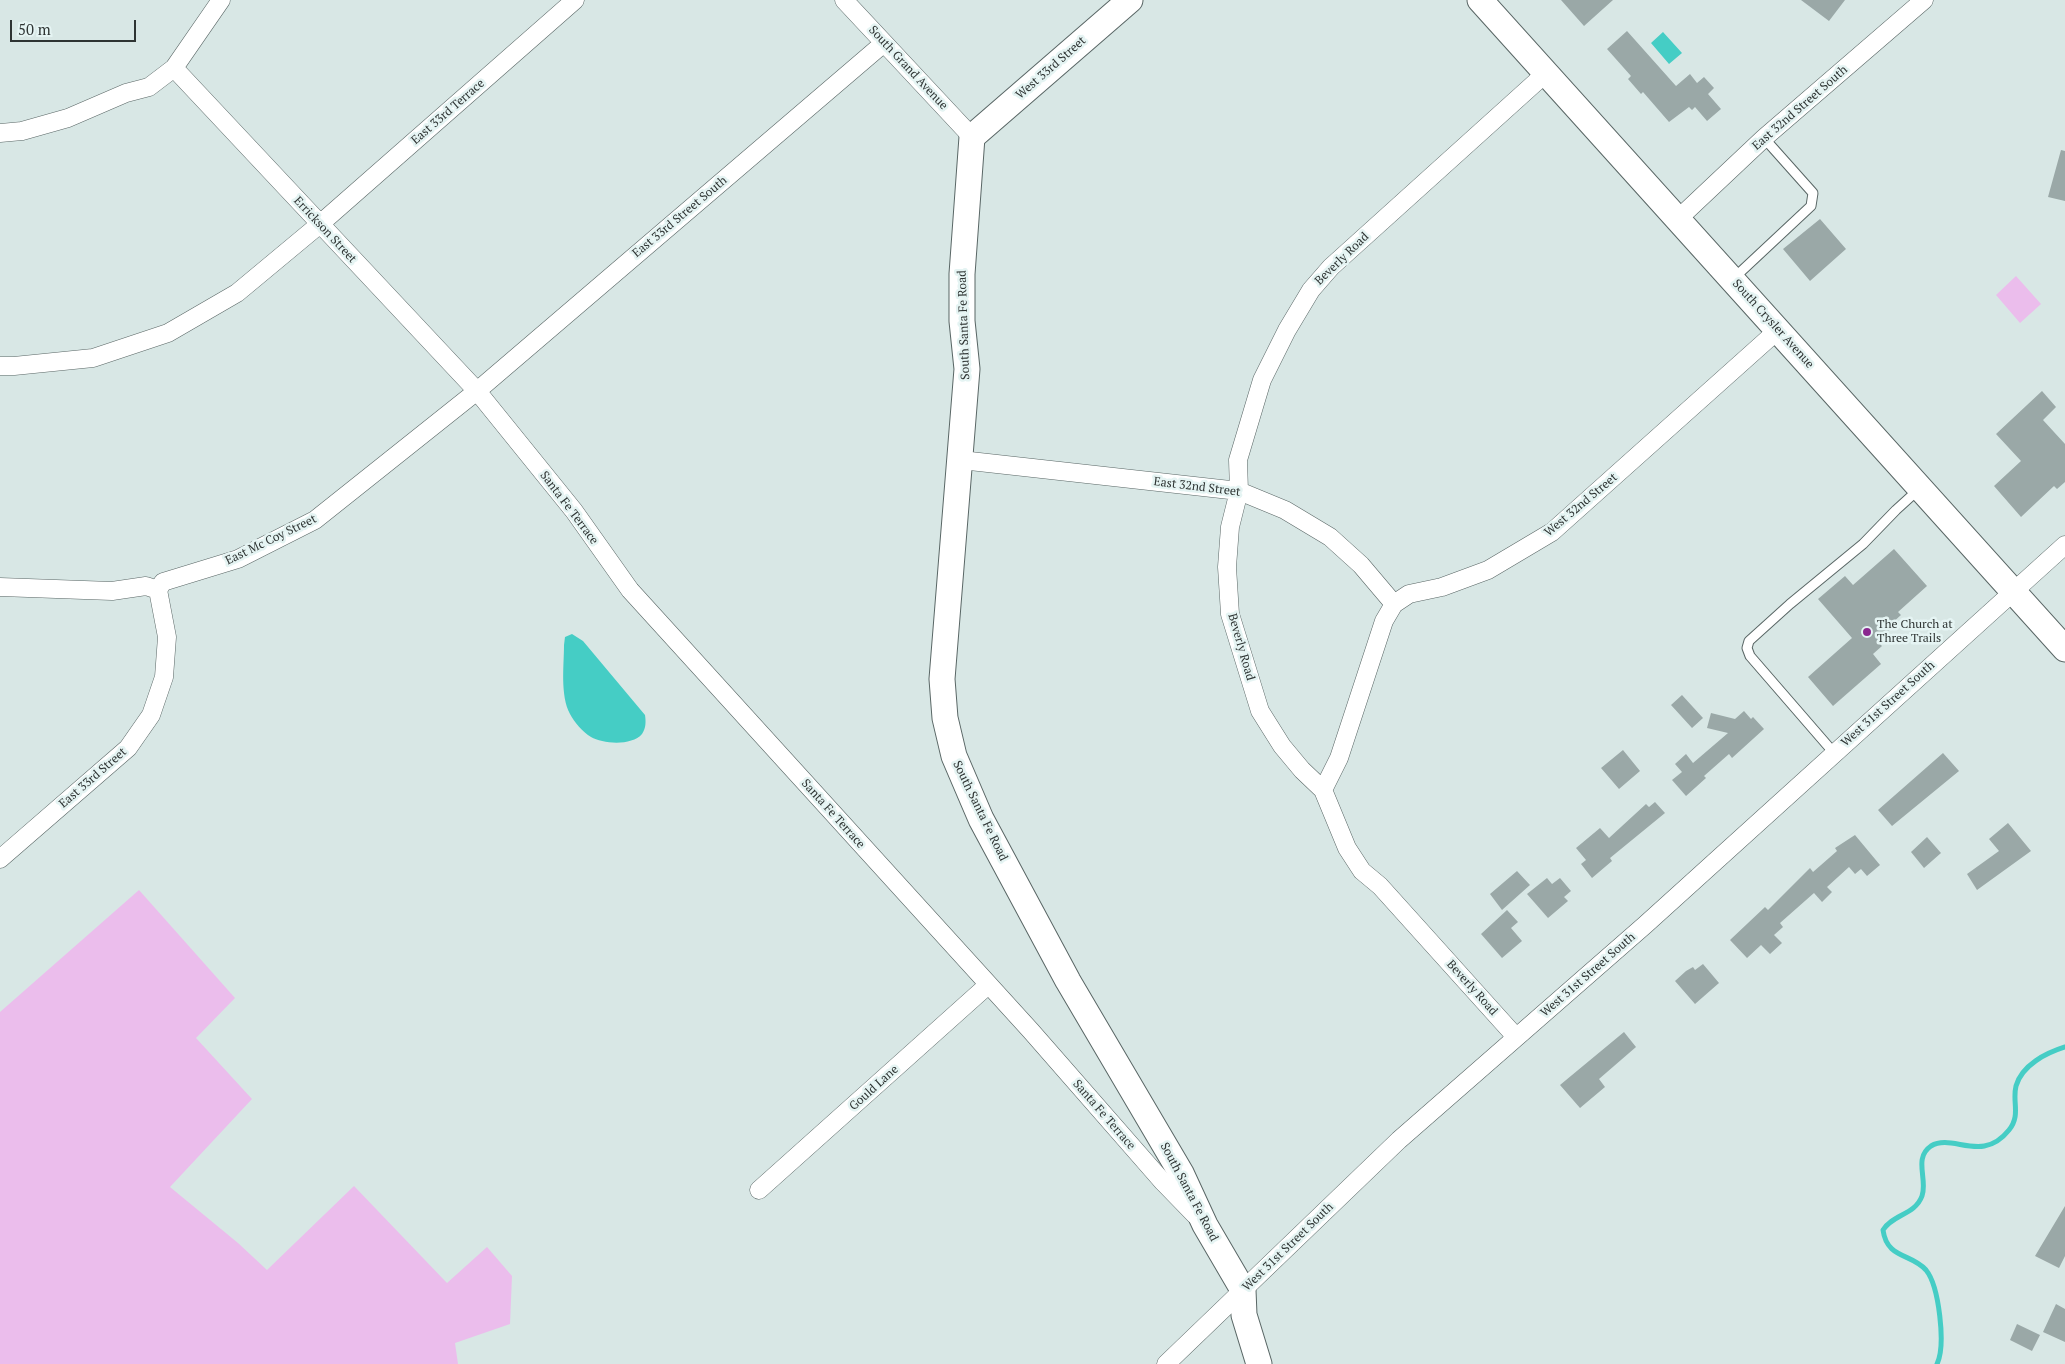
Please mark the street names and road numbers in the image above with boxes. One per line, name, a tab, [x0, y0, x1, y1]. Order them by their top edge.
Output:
street label: South Grand Avenue	[865, 23, 951, 113]
street label: West 33rd Street	[1013, 34, 1089, 102]
street label: East 32nd Street South	[1749, 63, 1851, 153]
street label: East 33rd Terrace	[409, 76, 487, 148]
street label: East 33rd Street South	[630, 173, 730, 261]
street label: Errickson Street	[291, 194, 359, 266]
street label: Beverly Road	[1312, 230, 1372, 288]
street label: South Santa Fe Road	[955, 270, 973, 380]
street label: South Crysler Avenue	[1729, 277, 1817, 371]
street label: Santa Fe Terrace	[537, 469, 601, 547]
street label: West 32nd Street	[1542, 470, 1620, 540]
street label: East 32nd Street	[1153, 475, 1241, 499]
street label: East Mc Coy Street	[223, 512, 319, 568]
street label: Beverly Road	[1225, 612, 1257, 682]
street label: West 31st Street South	[1838, 658, 1938, 750]
street label: East 33rd Street	[56, 745, 130, 811]
street label: South Santa Fe Road	[949, 759, 1011, 863]
street label: Santa Fe Terrace	[798, 777, 868, 851]
street label: West 31st Street South	[1538, 930, 1638, 1020]
street label: Beverly Road	[1444, 958, 1500, 1018]
street label: Gould Lane	[847, 1062, 901, 1114]
street label: Santa Fe Terrace	[1070, 1077, 1138, 1153]
street label: South Santa Fe Road	[1157, 1140, 1221, 1244]
street label: West 31st Street South	[1240, 1200, 1336, 1294]

